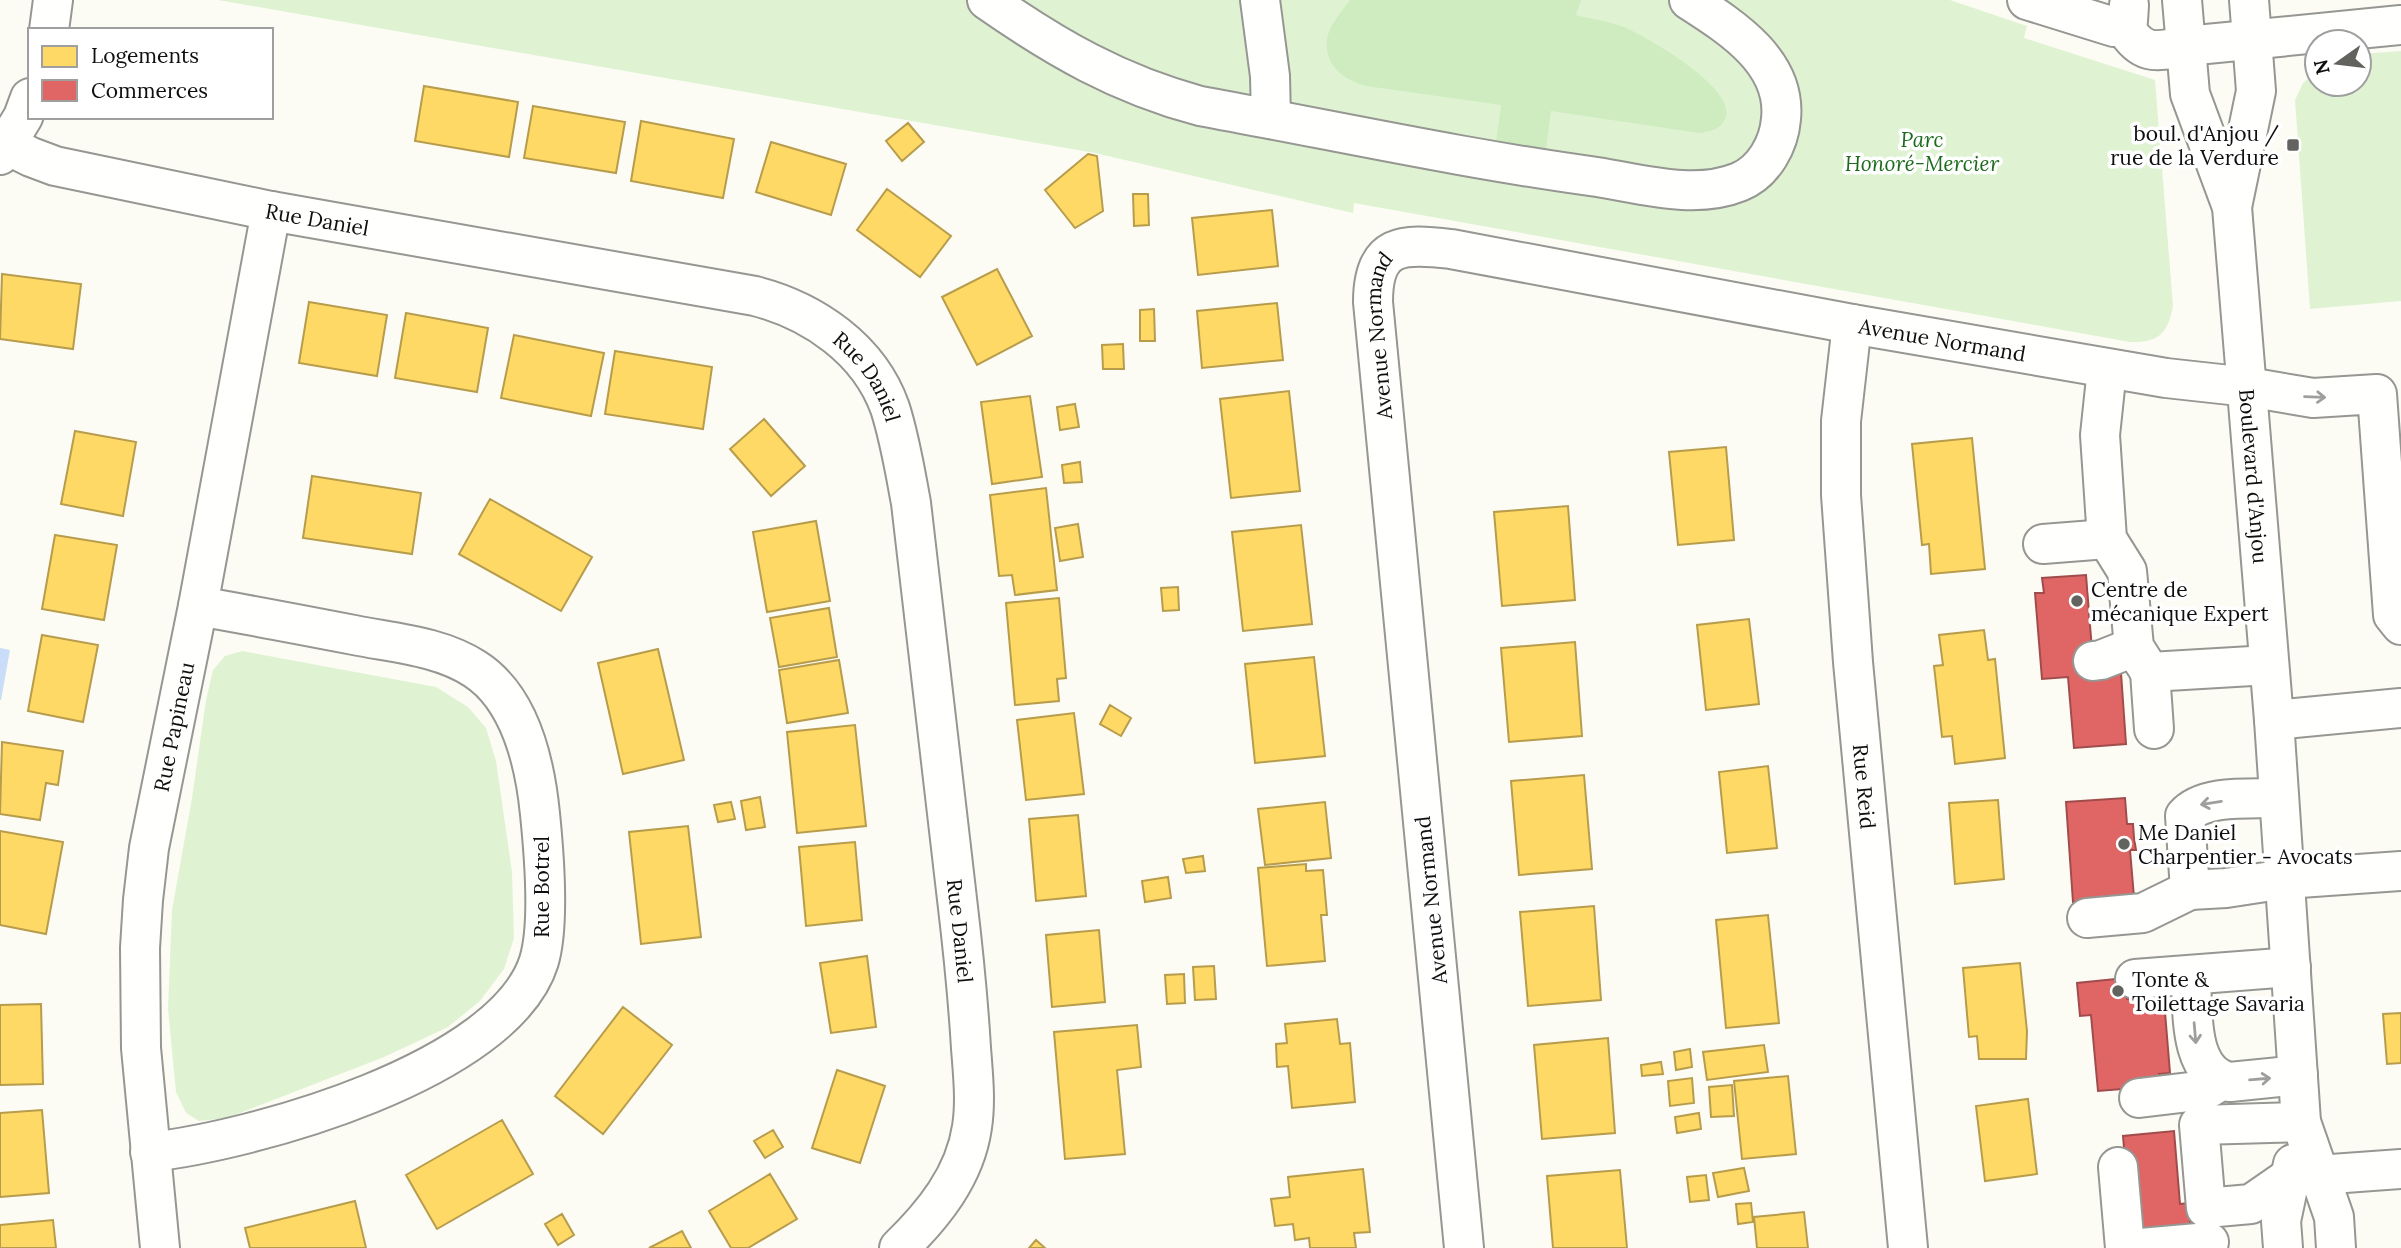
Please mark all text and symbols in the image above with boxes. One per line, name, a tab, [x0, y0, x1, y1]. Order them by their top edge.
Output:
legend	[28, 28, 273, 119]
north arrow	[2303, 28, 2373, 98]
text: Logements	[91, 42, 199, 69]
text: N	[2308, 57, 2335, 77]
text: Commerces	[91, 77, 208, 104]
place label: boul. d'Anjou / rue de la Verdure	[2110, 120, 2280, 171]
park label: Parc Honoré-Mercier	[1845, 126, 2000, 177]
marker: boul. d'Anjou / rue de la Verdure	[2285, 137, 2301, 153]
street label: Rue Daniel	[263, 197, 371, 241]
street label: Avenue Normand	[1359, 246, 1398, 422]
street label: Avenue Normand	[1856, 312, 2028, 367]
street label: Rue Daniel	[828, 325, 907, 425]
street label: Boulevard d'Anjou	[2233, 388, 2275, 565]
one-way arrow	[2303, 390, 2326, 403]
place label: Centre de mécanique Expert	[2091, 576, 2270, 627]
marker: Centre de mécanique Expert	[2069, 593, 2085, 609]
street label: Rue Papineau	[147, 659, 200, 794]
street label: Rue Reid	[1847, 743, 1882, 830]
one-way arrow	[2200, 796, 2223, 809]
street label: Avenue Normand	[1409, 815, 1453, 986]
place label: Me Daniel Charpentier - Avocats	[2138, 819, 2353, 870]
street label: Rue Botrel	[528, 836, 555, 938]
marker: Me Daniel Charpentier - Avocats	[2116, 836, 2132, 852]
street label: Rue Daniel	[941, 877, 979, 984]
place label: Tonte & Toilettage Savaria	[2132, 966, 2305, 1017]
marker: Tonte & Toilettage Savaria	[2110, 983, 2126, 999]
one-way arrow	[2189, 1021, 2202, 1044]
one-way arrow	[2248, 1072, 2271, 1085]

